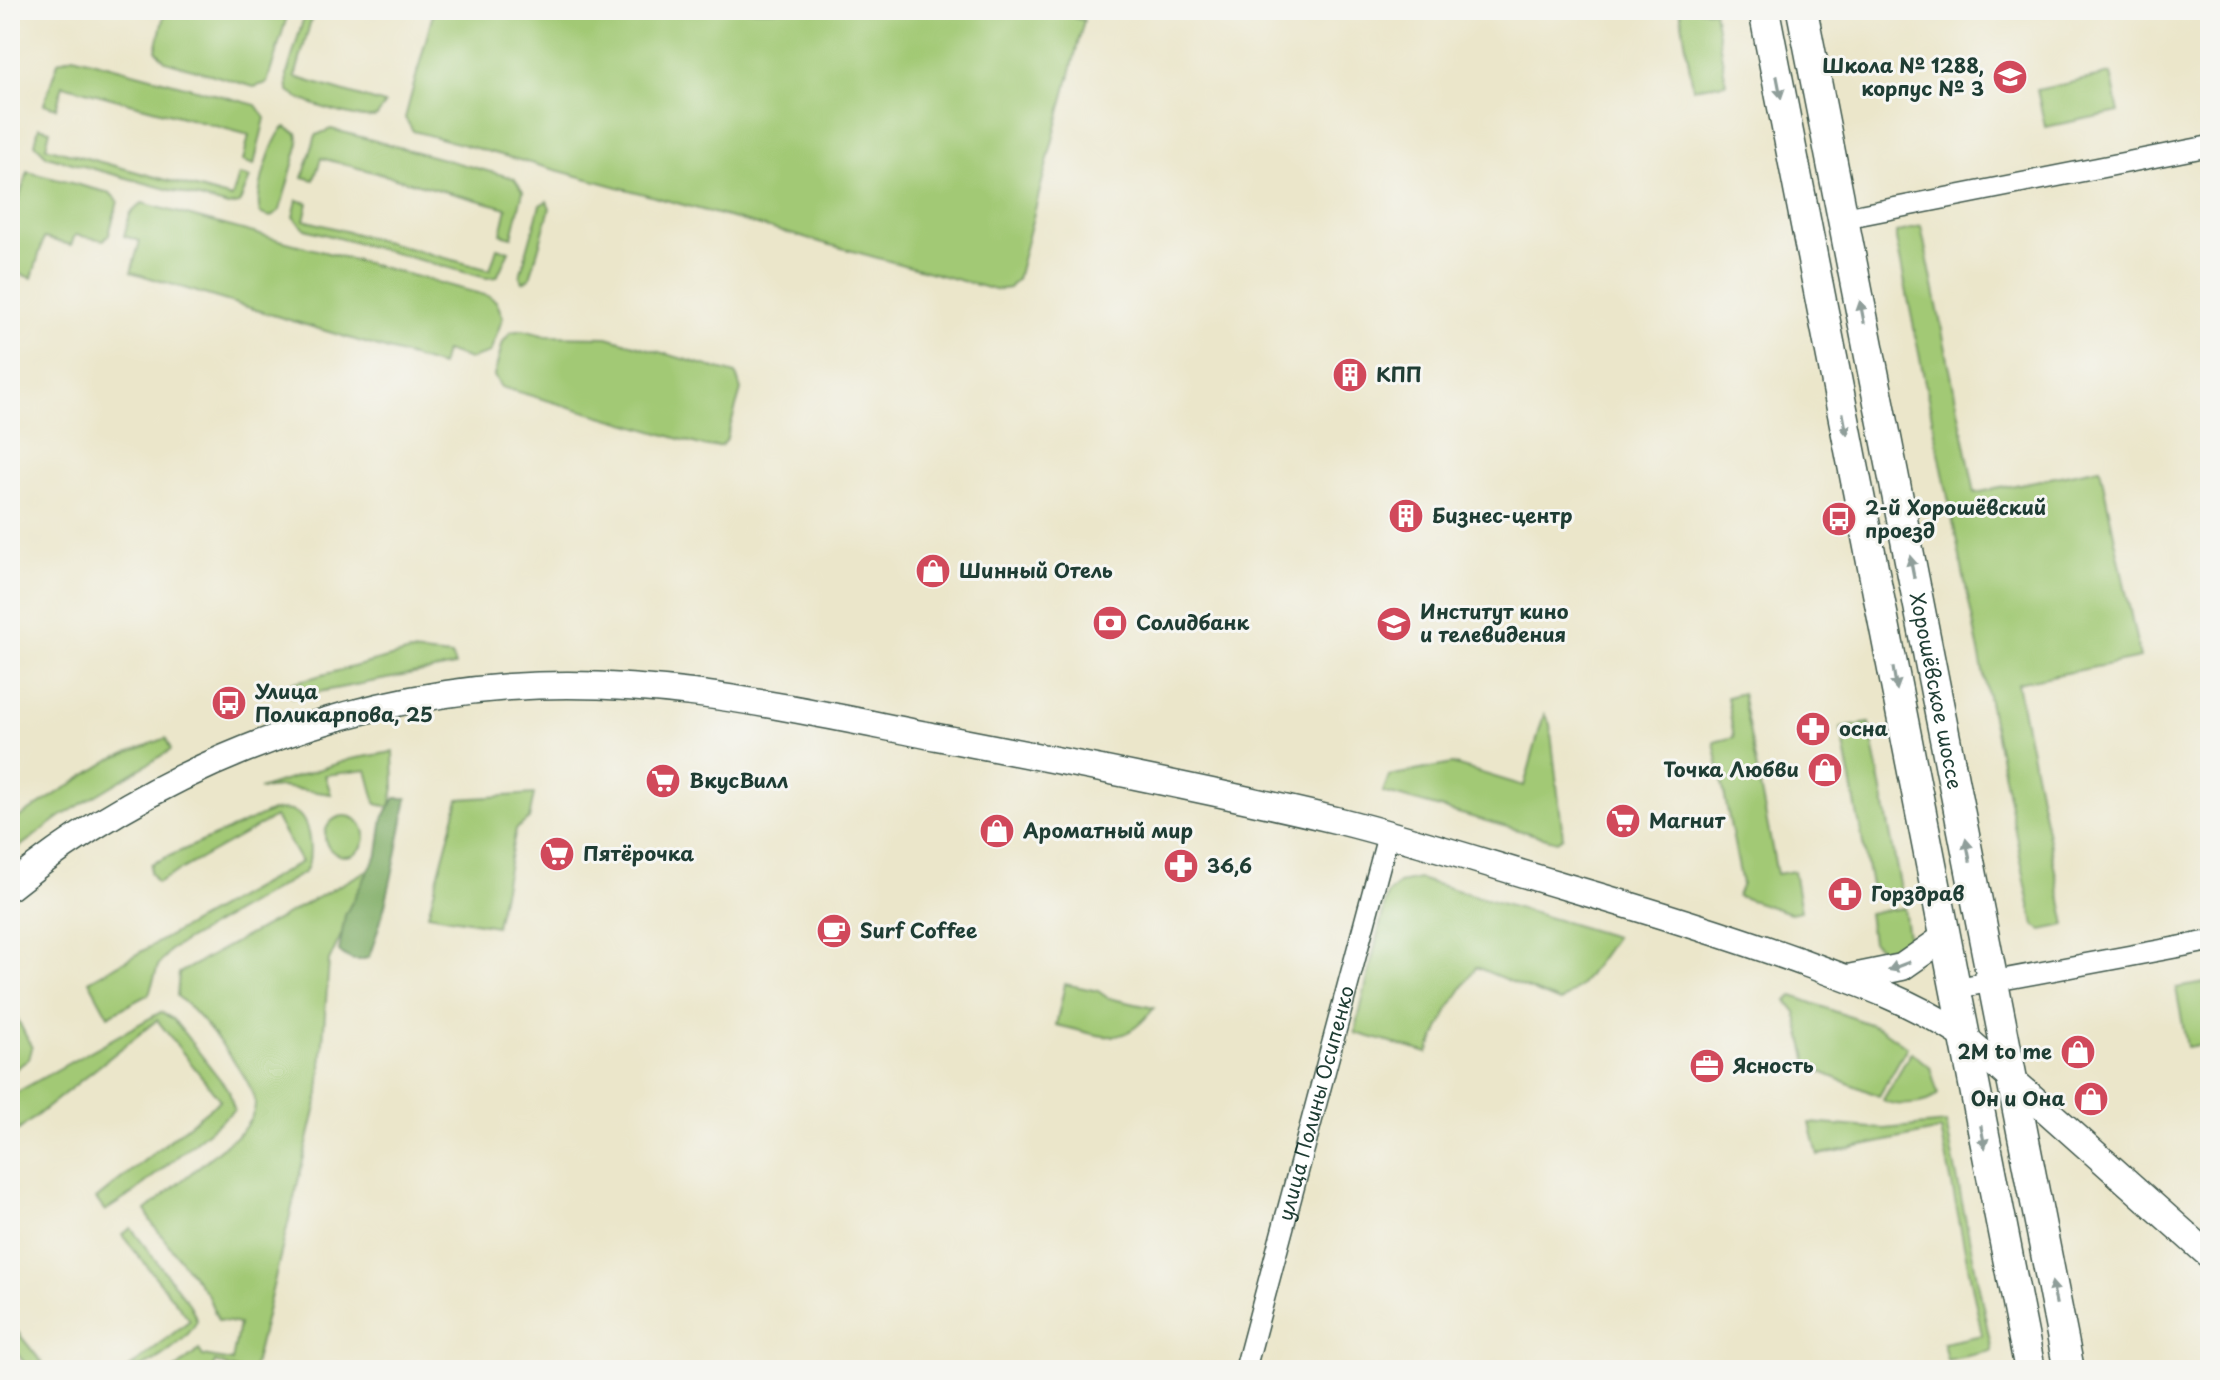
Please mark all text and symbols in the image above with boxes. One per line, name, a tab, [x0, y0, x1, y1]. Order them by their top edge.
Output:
place label: Школа № 1288, корпус № 3	[1822, 50, 1984, 103]
school or university icon: Школа № 1288, корпус № 3	[1991, 58, 2029, 96]
one-way arrow	[1773, 74, 1785, 99]
one-way arrow	[1855, 299, 1868, 324]
building icon: КПП	[1331, 356, 1369, 394]
place label: КПП	[1376, 359, 1422, 389]
one-way arrow	[1839, 412, 1852, 437]
place label: 2-й Хорошёвский проезд	[1865, 492, 2046, 545]
building icon: Бизнес-центр	[1387, 497, 1425, 535]
place label: Бизнес-центр	[1432, 500, 1572, 530]
bus stop icon: 2-й Хорошёвский проезд	[1820, 500, 1858, 538]
shop icon: Шинный Отель	[914, 552, 952, 590]
place label: Шинный Отель	[959, 555, 1113, 585]
one-way arrow	[1905, 555, 1918, 580]
street label: Хорошёвское шоссе	[1903, 590, 1971, 792]
place label: Институт кино и телевидения	[1420, 596, 1569, 649]
bank icon: Солидбанк	[1091, 604, 1129, 642]
school or university icon: Институт кино и телевидения	[1375, 605, 1413, 643]
place label: Солидбанк	[1136, 607, 1250, 637]
one-way arrow	[1889, 667, 1902, 692]
place label: Улица Поликарпова, 25	[254, 676, 433, 729]
bus stop icon: Улица Поликарпова, 25	[210, 684, 248, 722]
pharmacy icon: осна	[1794, 710, 1832, 748]
place label: осна	[1839, 713, 1889, 743]
shop icon: Точка Любви	[1806, 751, 1844, 789]
place label: Точка Любви	[1663, 754, 1799, 784]
supermarket icon: ВкусВилл	[644, 762, 682, 800]
place label: ВкусВилл	[689, 765, 788, 795]
supermarket icon: Магнит	[1604, 802, 1642, 840]
place label: Магнит	[1649, 805, 1726, 835]
shop icon: Ароматный мир	[978, 812, 1016, 850]
place label: Ароматный мир	[1022, 815, 1193, 845]
supermarket icon: Пятёрочка	[538, 835, 576, 873]
one-way arrow	[1961, 837, 1974, 862]
place label: Пятёрочка	[583, 838, 694, 868]
pharmacy icon: 36,6	[1162, 847, 1200, 885]
place label: 36,6	[1207, 850, 1252, 880]
pharmacy icon: Горздрав	[1826, 875, 1864, 913]
place label: Горздрав	[1871, 878, 1965, 908]
cafe icon: Surf Coffee	[815, 912, 853, 950]
place label: Surf Coffee	[860, 915, 977, 945]
one-way arrow	[1886, 960, 1910, 973]
street label: улица Полины Осипенко	[1269, 982, 1361, 1224]
shop icon: 2M to me	[2059, 1033, 2097, 1071]
place label: 2M to me	[1958, 1036, 2052, 1066]
office icon: Ясность	[1688, 1047, 1726, 1085]
place label: Ясность	[1732, 1050, 1814, 1080]
shop icon: Он и Она	[2072, 1080, 2110, 1118]
place label: Он и Она	[1971, 1083, 2065, 1113]
one-way arrow	[1977, 1125, 1990, 1150]
one-way arrow	[2048, 1281, 2060, 1306]

